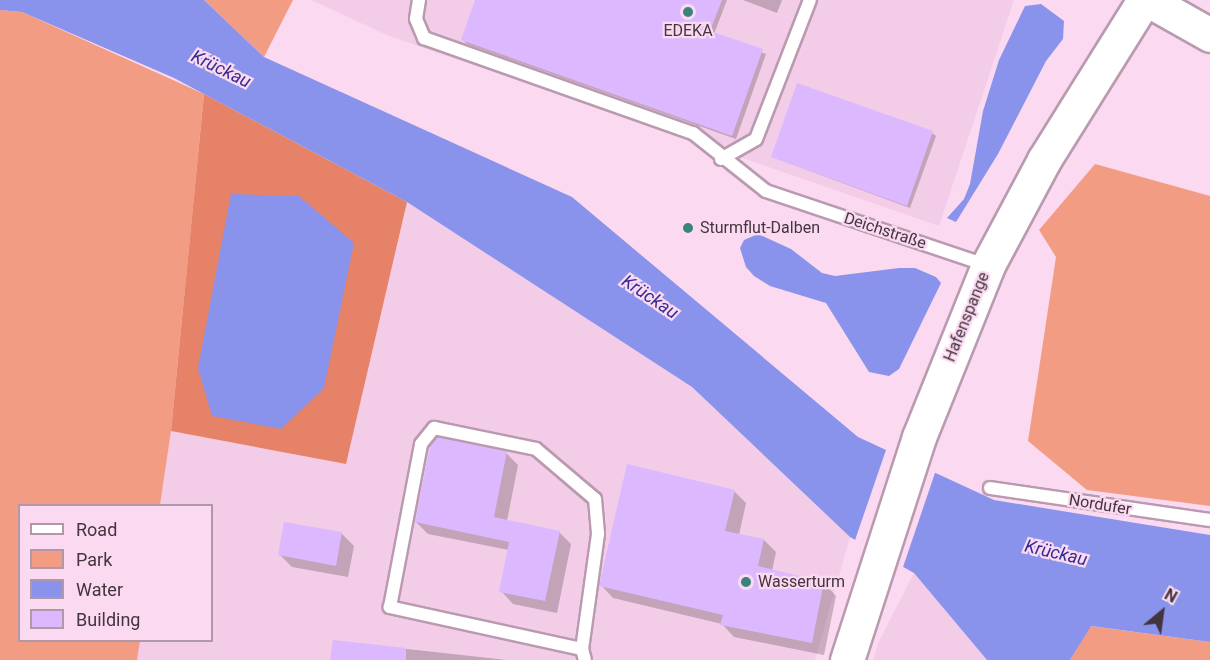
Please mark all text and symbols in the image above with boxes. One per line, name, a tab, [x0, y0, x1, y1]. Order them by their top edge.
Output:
marker: EDEKA	[681, 5, 695, 19]
place label: EDEKA	[663, 21, 713, 41]
water label: Krückau	[188, 45, 254, 93]
street label: Deichstraße	[841, 209, 929, 253]
place label: Sturmflut-Dalben	[700, 218, 820, 238]
marker: Sturmflut-Dalben	[681, 221, 695, 235]
street label: Hafenspange	[940, 269, 994, 365]
water label: Krückau	[618, 270, 682, 324]
street label: Nordufer	[1067, 491, 1133, 519]
legend	[18, 504, 213, 642]
text: Road	[76, 519, 117, 540]
water label: Krückau	[1023, 535, 1089, 571]
text: Park	[76, 549, 112, 570]
place label: Wasserturm	[758, 572, 845, 592]
marker: Wasserturm	[739, 575, 753, 589]
text: Water	[76, 579, 123, 600]
north arrow	[1132, 582, 1192, 642]
text: N	[1161, 585, 1181, 607]
text: Building	[76, 609, 140, 630]

